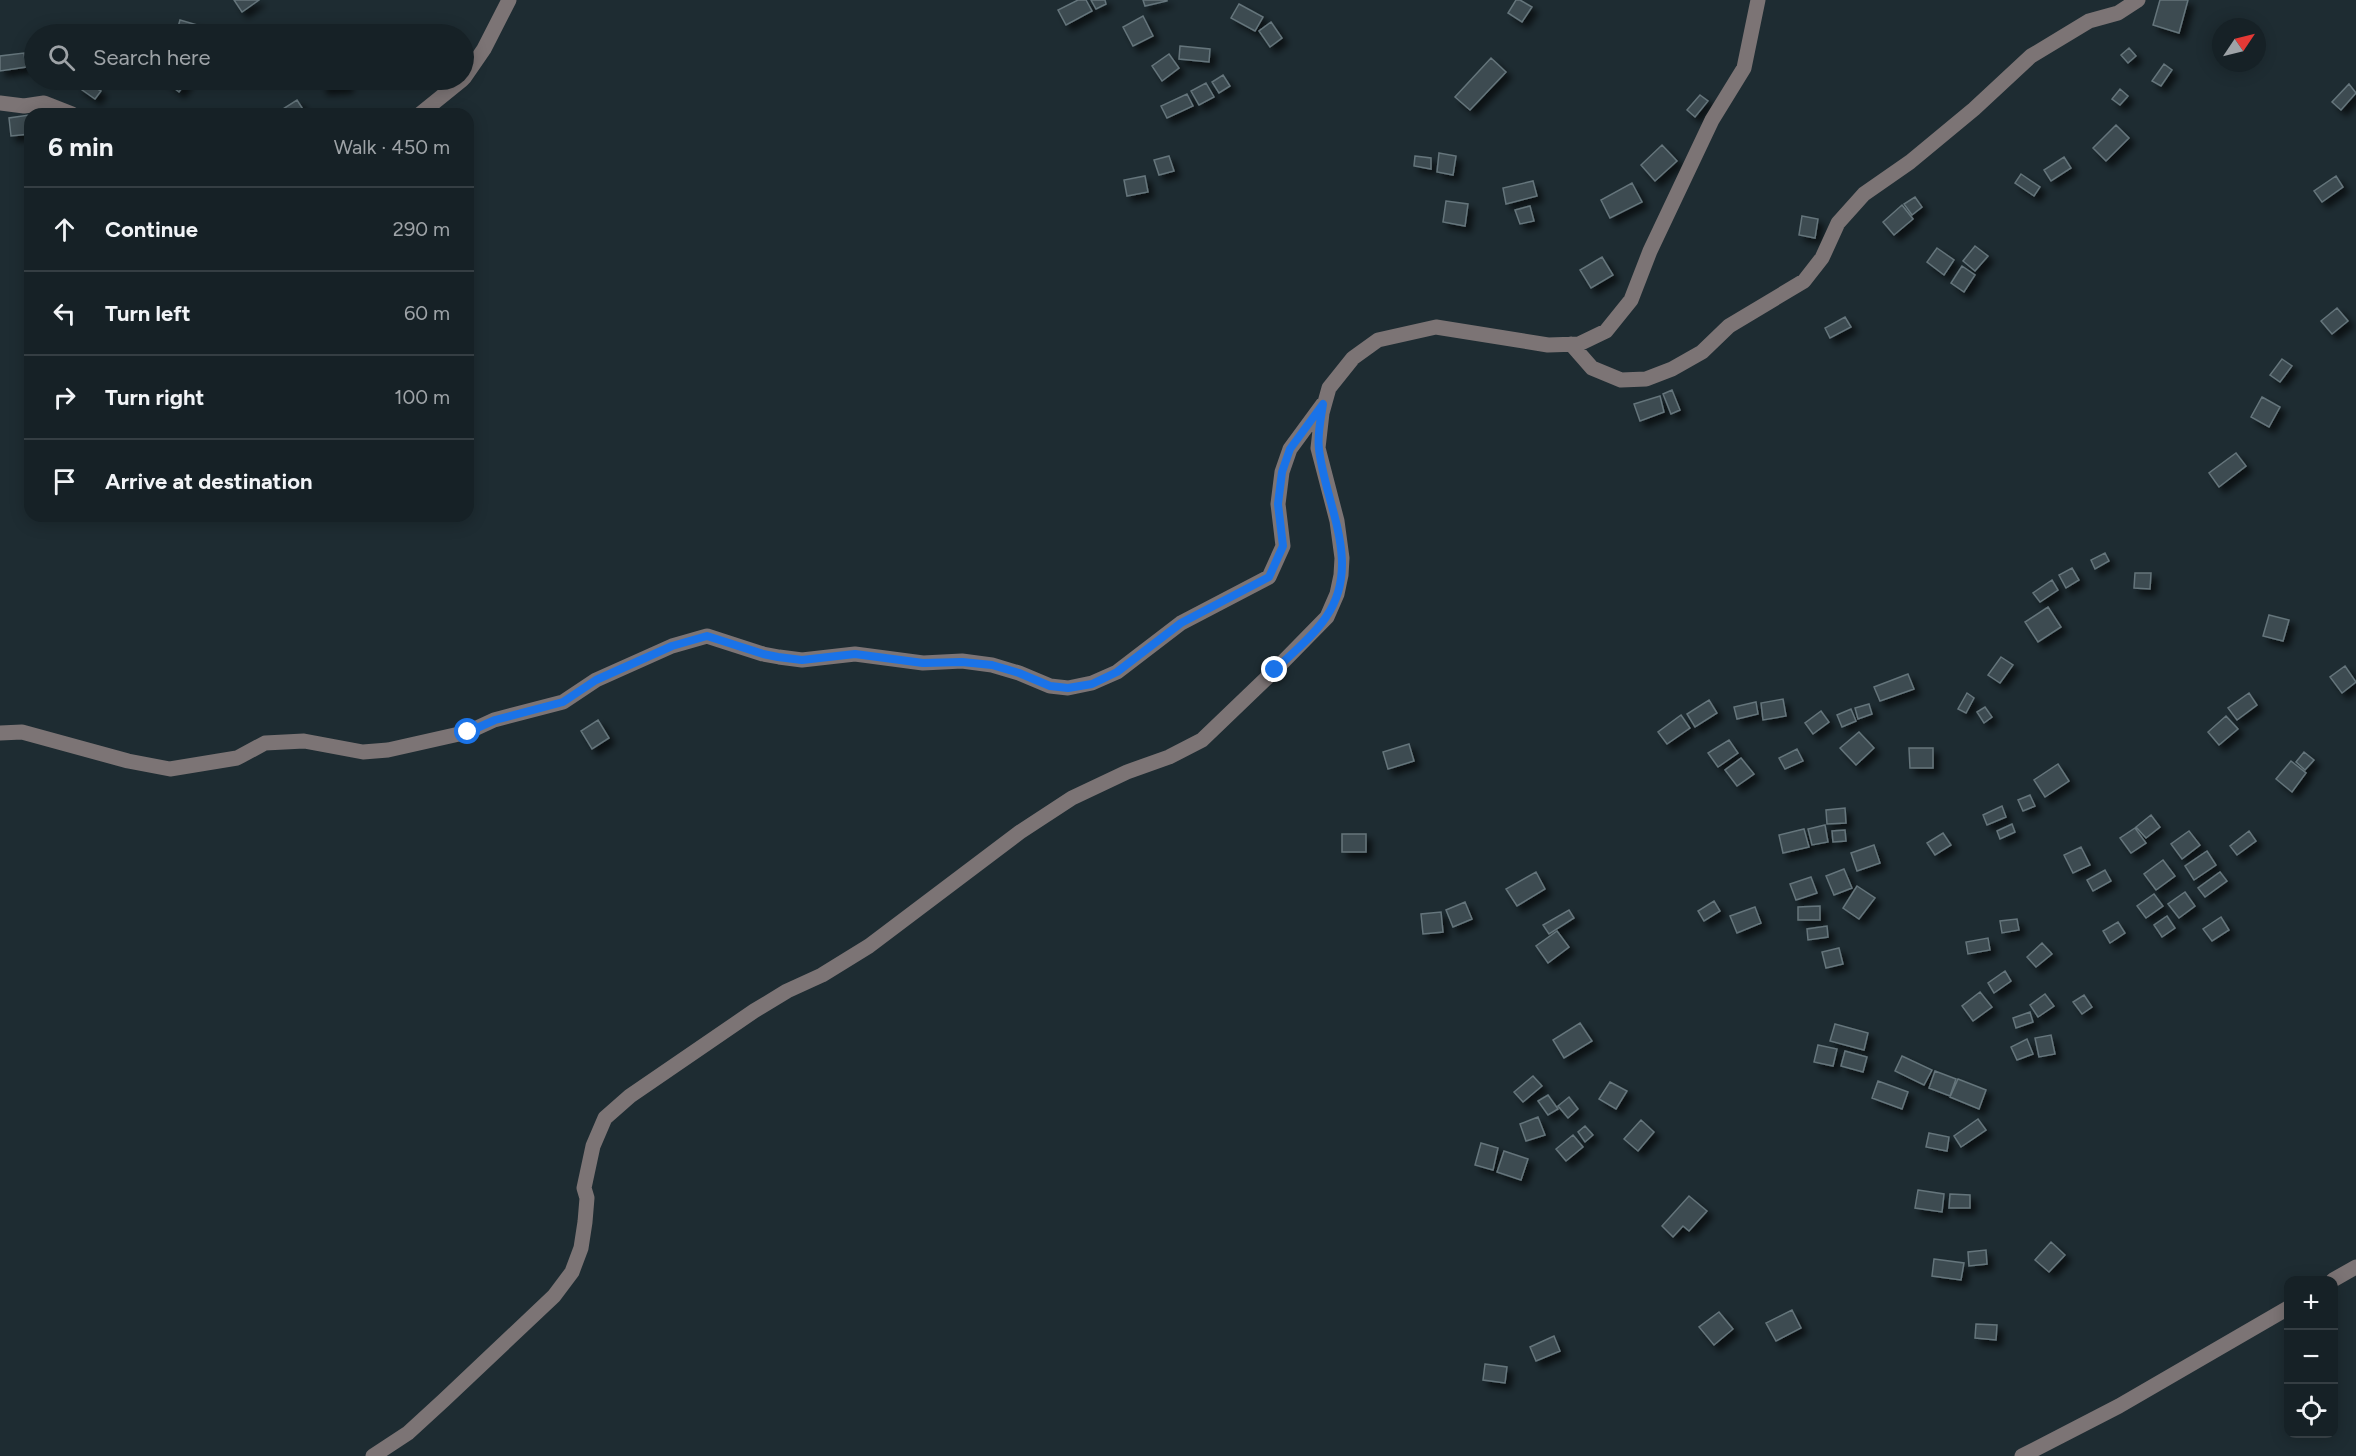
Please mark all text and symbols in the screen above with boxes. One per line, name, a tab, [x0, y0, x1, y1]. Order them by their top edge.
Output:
north arrow	[2212, 18, 2266, 72]
search box	[24, 24, 474, 90]
icon: search	[45, 41, 78, 74]
text: Search here	[93, 44, 211, 71]
text: 6 min	[48, 131, 114, 163]
text: Walk · 450 m	[334, 135, 450, 159]
icon: ahead	[48, 213, 81, 246]
text: Continue	[105, 216, 198, 243]
text: 290 m	[393, 217, 450, 241]
icon: left	[48, 297, 81, 330]
text: Turn left	[105, 300, 191, 327]
text: 60 m	[404, 301, 450, 325]
icon: right	[48, 381, 81, 414]
text: Turn right	[105, 384, 204, 411]
text: 100 m	[394, 385, 450, 409]
icon: arrive	[48, 465, 81, 498]
text: Arrive at destination	[105, 468, 313, 495]
route end	[1261, 656, 1287, 682]
route start	[454, 718, 480, 744]
map controls	[2284, 1276, 2338, 1438]
button: +	[2284, 1276, 2338, 1330]
button: −	[2284, 1330, 2338, 1384]
button: locate	[2284, 1384, 2338, 1438]

